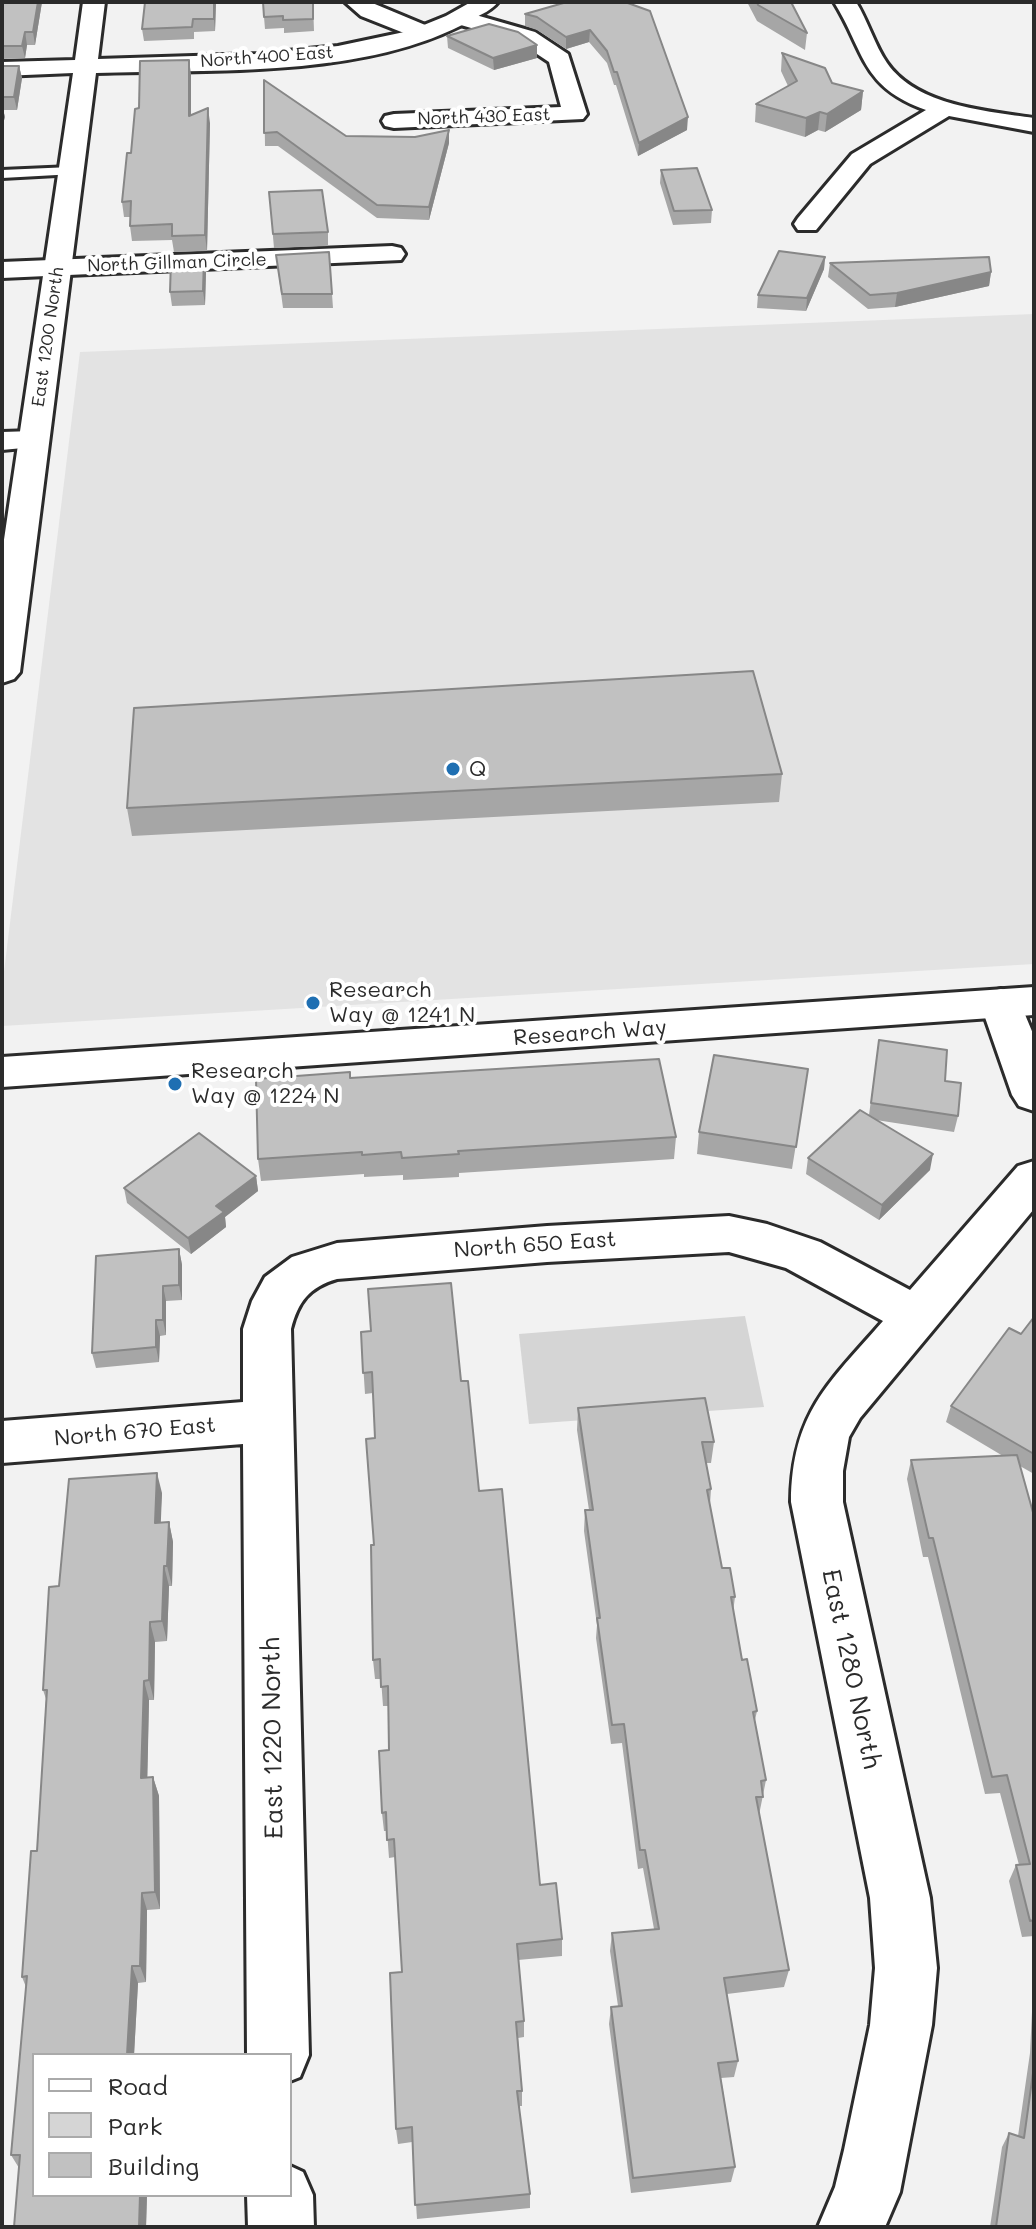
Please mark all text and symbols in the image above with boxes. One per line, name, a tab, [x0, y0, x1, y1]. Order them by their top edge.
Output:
street label: North 400 East	[200, 42, 334, 72]
street label: North 430 East	[417, 104, 551, 130]
street label: North Gillman Circle	[87, 249, 267, 277]
street label: East 1200 North	[27, 266, 69, 408]
place label: Q	[469, 756, 486, 782]
marker: Q	[444, 760, 462, 778]
place label: Research Way @ 1241 N	[329, 977, 475, 1028]
marker: Research Way @ 1241 N	[304, 994, 322, 1012]
street label: Research Way	[512, 1014, 668, 1052]
place label: Research Way @ 1224 N	[191, 1058, 340, 1110]
marker: Research Way @ 1224 N	[166, 1075, 184, 1093]
street label: North 650 East	[453, 1226, 617, 1264]
street label: North 670 East	[53, 1412, 217, 1452]
street label: East 1280 North	[815, 1566, 887, 1772]
street label: East 1220 North	[256, 1637, 290, 1839]
legend	[32, 2053, 292, 2197]
text: Road	[108, 2070, 168, 2101]
text: Park	[108, 2110, 162, 2141]
text: Building	[108, 2150, 199, 2181]

